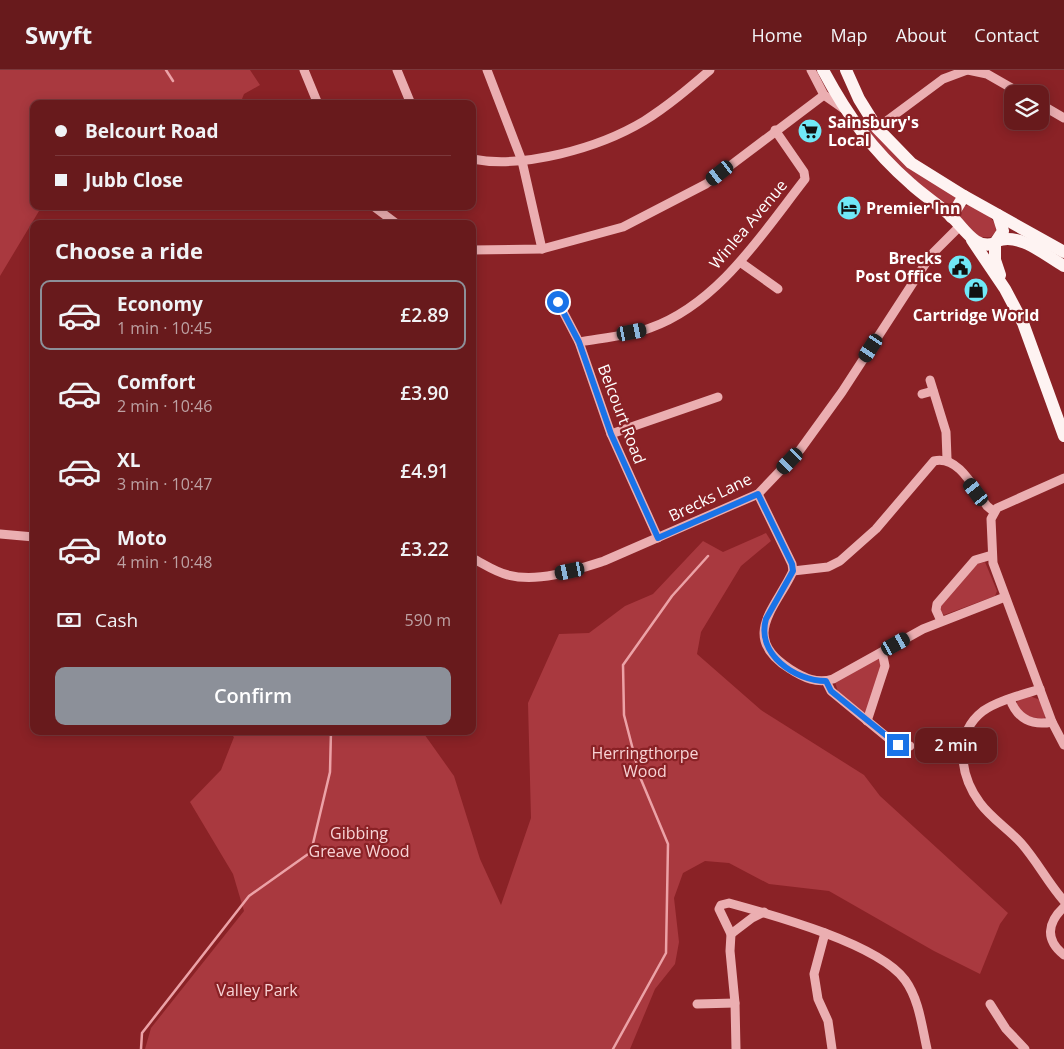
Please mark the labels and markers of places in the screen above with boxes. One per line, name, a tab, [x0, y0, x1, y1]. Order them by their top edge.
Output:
place label: Sainsbury's Local	[828, 111, 919, 151]
supermarket icon: Sainsbury's Local	[797, 118, 823, 144]
hotel icon: Premier Inn	[836, 195, 862, 221]
place label: Premier Inn	[866, 197, 961, 219]
place label: Brecks Post Office	[855, 247, 942, 287]
public building icon: Brecks Post Office	[947, 254, 973, 280]
shop icon: Cartridge World	[963, 277, 989, 303]
place label: Cartridge World	[913, 304, 1039, 326]

